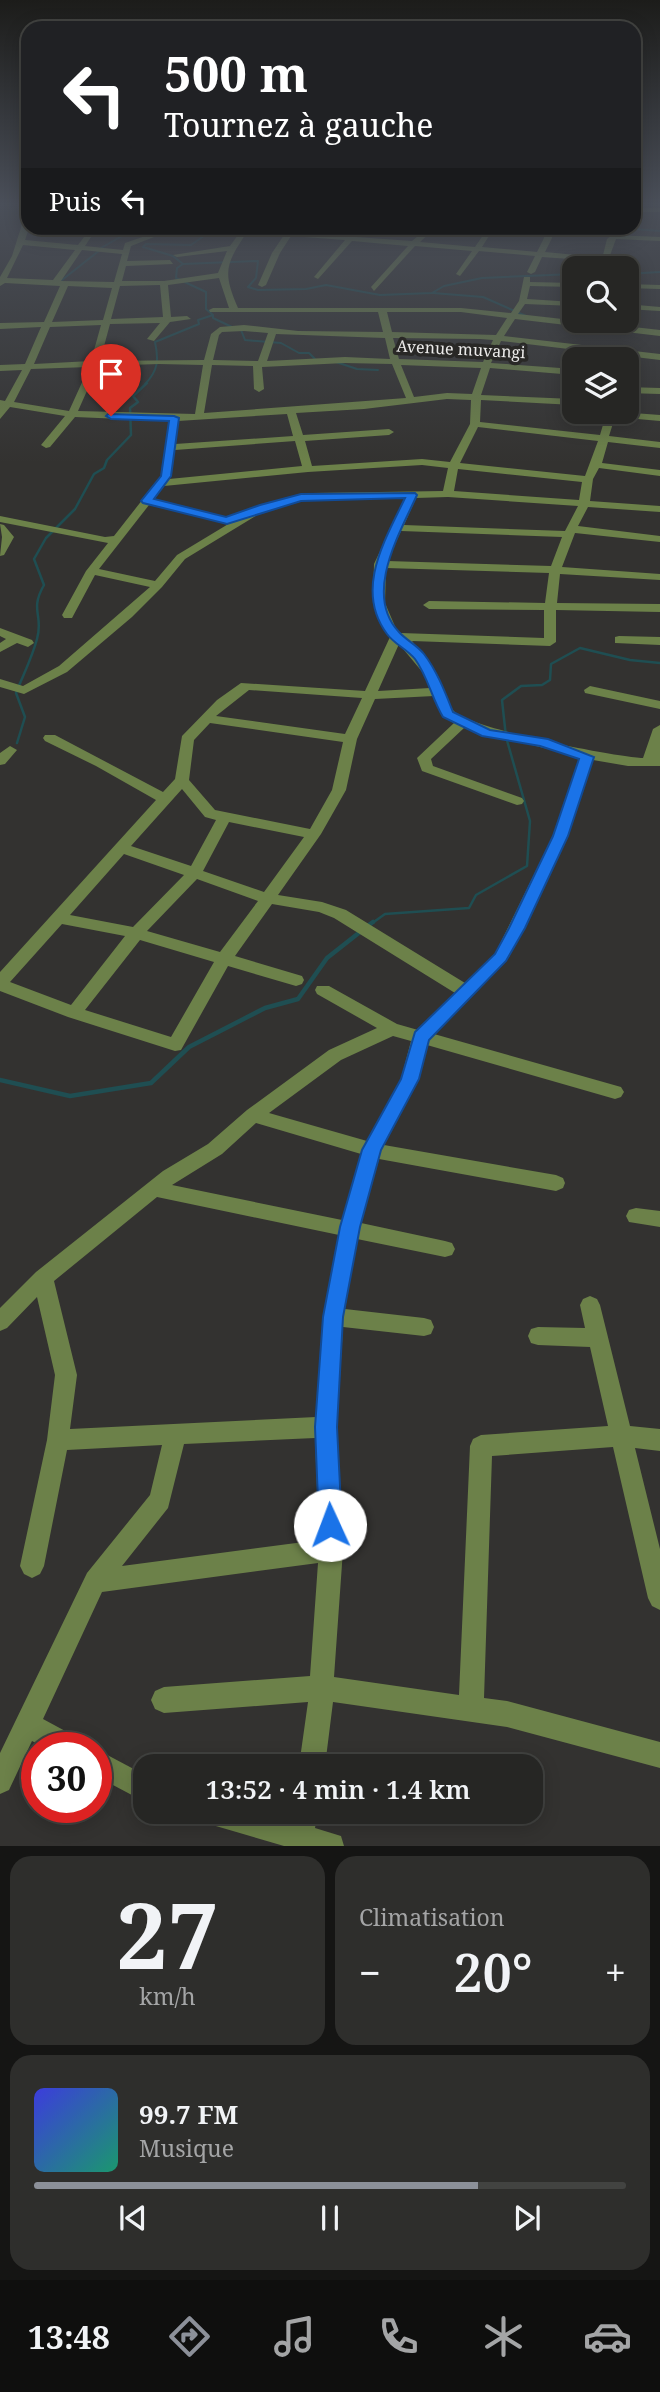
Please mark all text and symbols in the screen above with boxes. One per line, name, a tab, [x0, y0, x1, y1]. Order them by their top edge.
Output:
text: 500 m	[164, 40, 308, 106]
icon: left	[49, 49, 140, 140]
text: Tournez à gauche	[164, 103, 433, 146]
icon: left	[115, 182, 153, 220]
text: Puis	[49, 183, 101, 219]
map controls	[562, 256, 639, 424]
button: search	[562, 256, 639, 333]
street label: Avenue muvangi	[396, 335, 526, 363]
pin	[81, 344, 141, 416]
button: layers	[562, 347, 639, 424]
icon: arrive	[92, 355, 130, 393]
position arrow	[293, 1488, 367, 1562]
speed limit sign: 30	[21, 1732, 112, 1823]
text: 13:52 · 4 min · 1.4 km	[206, 1771, 470, 1807]
text: 27	[116, 1872, 219, 1996]
text: Climatisation	[359, 1901, 505, 1933]
text: 20°	[453, 1936, 533, 2007]
text: −	[359, 1946, 381, 1998]
text: +	[605, 1946, 626, 1998]
text: km/h	[139, 1980, 196, 2012]
text: 99.7 FM	[139, 2096, 238, 2132]
text: Musique	[139, 2132, 234, 2164]
icon: previous	[114, 2199, 152, 2237]
icon: pause	[311, 2199, 349, 2237]
icon: next	[508, 2199, 546, 2237]
icon: directions	[165, 2312, 214, 2361]
icon: music	[270, 2312, 319, 2361]
icon: phone	[374, 2312, 423, 2361]
icon: climate	[479, 2312, 528, 2361]
icon: car	[583, 2312, 632, 2361]
text: 13:48	[28, 2315, 110, 2358]

